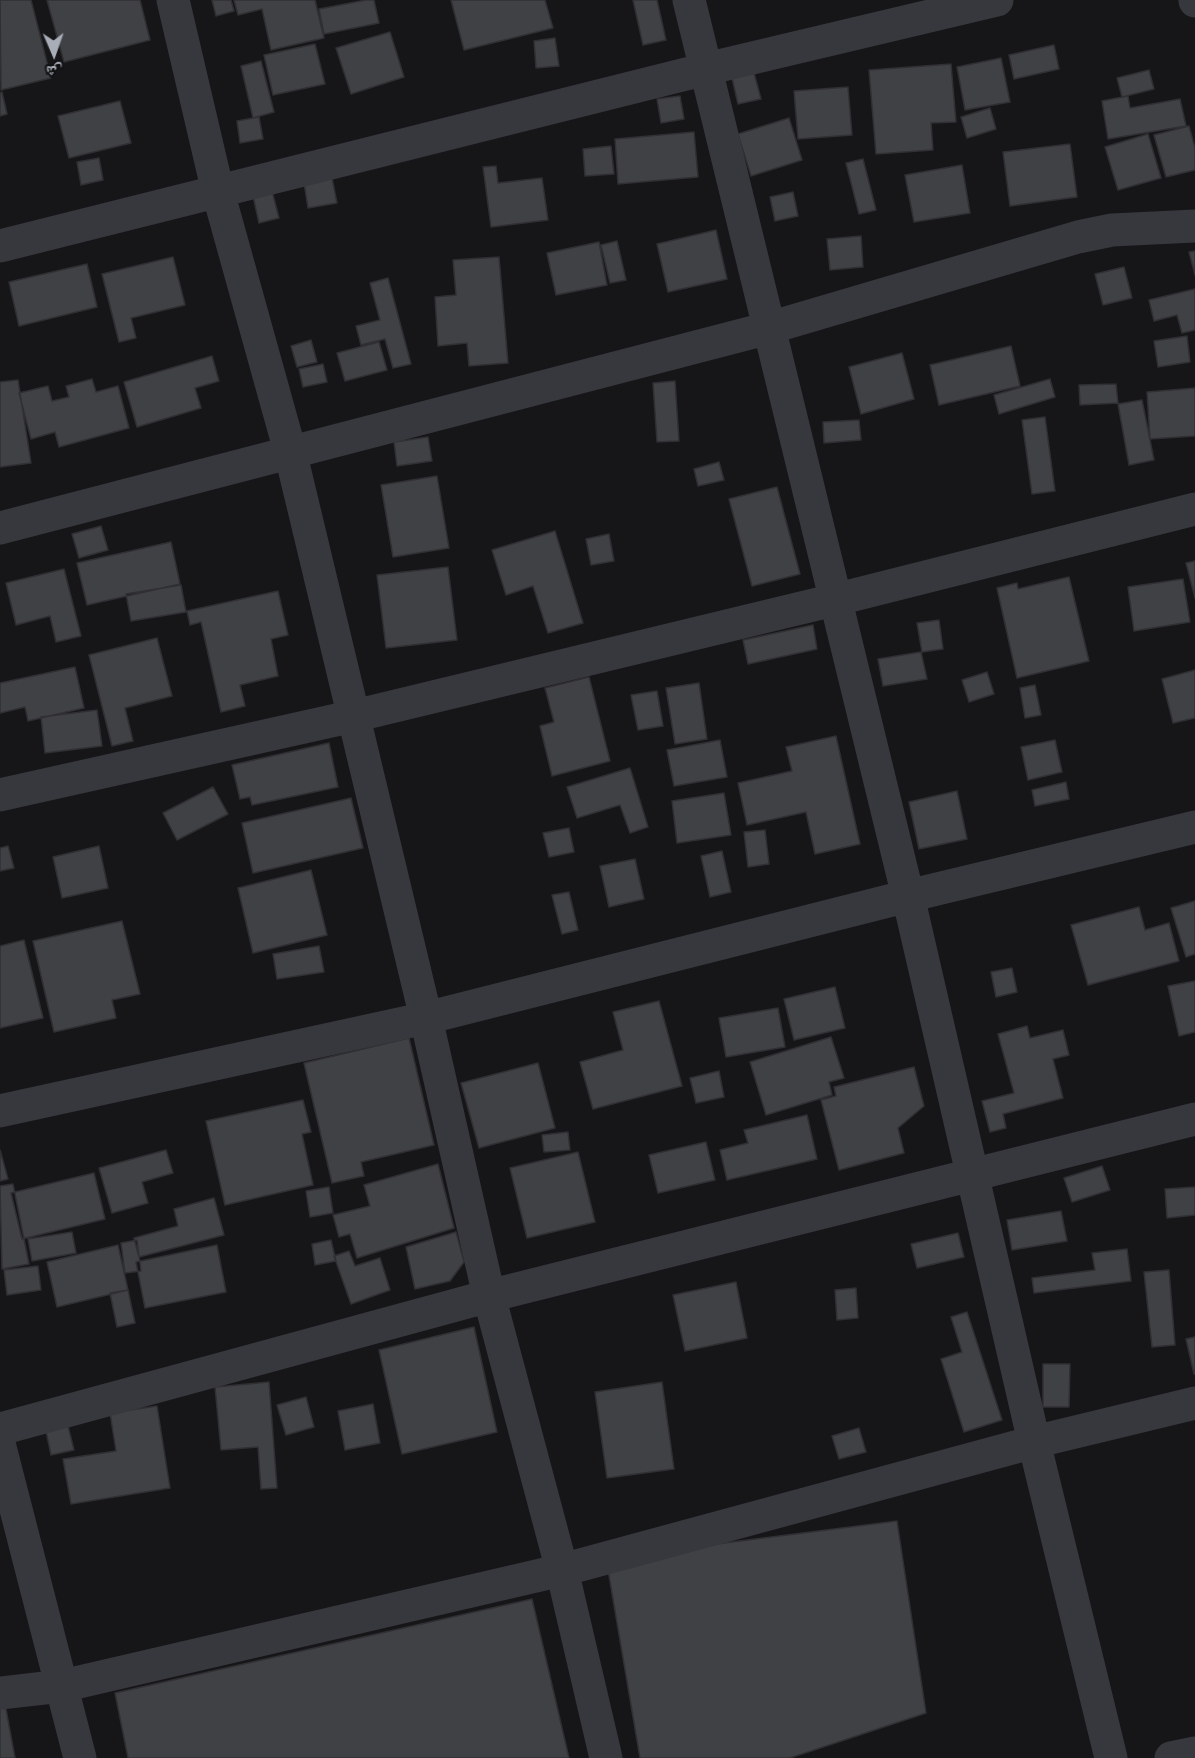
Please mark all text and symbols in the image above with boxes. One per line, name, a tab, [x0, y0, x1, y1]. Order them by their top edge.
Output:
north arrow	[24, 24, 84, 84]
text: ش	[46, 63, 63, 82]

